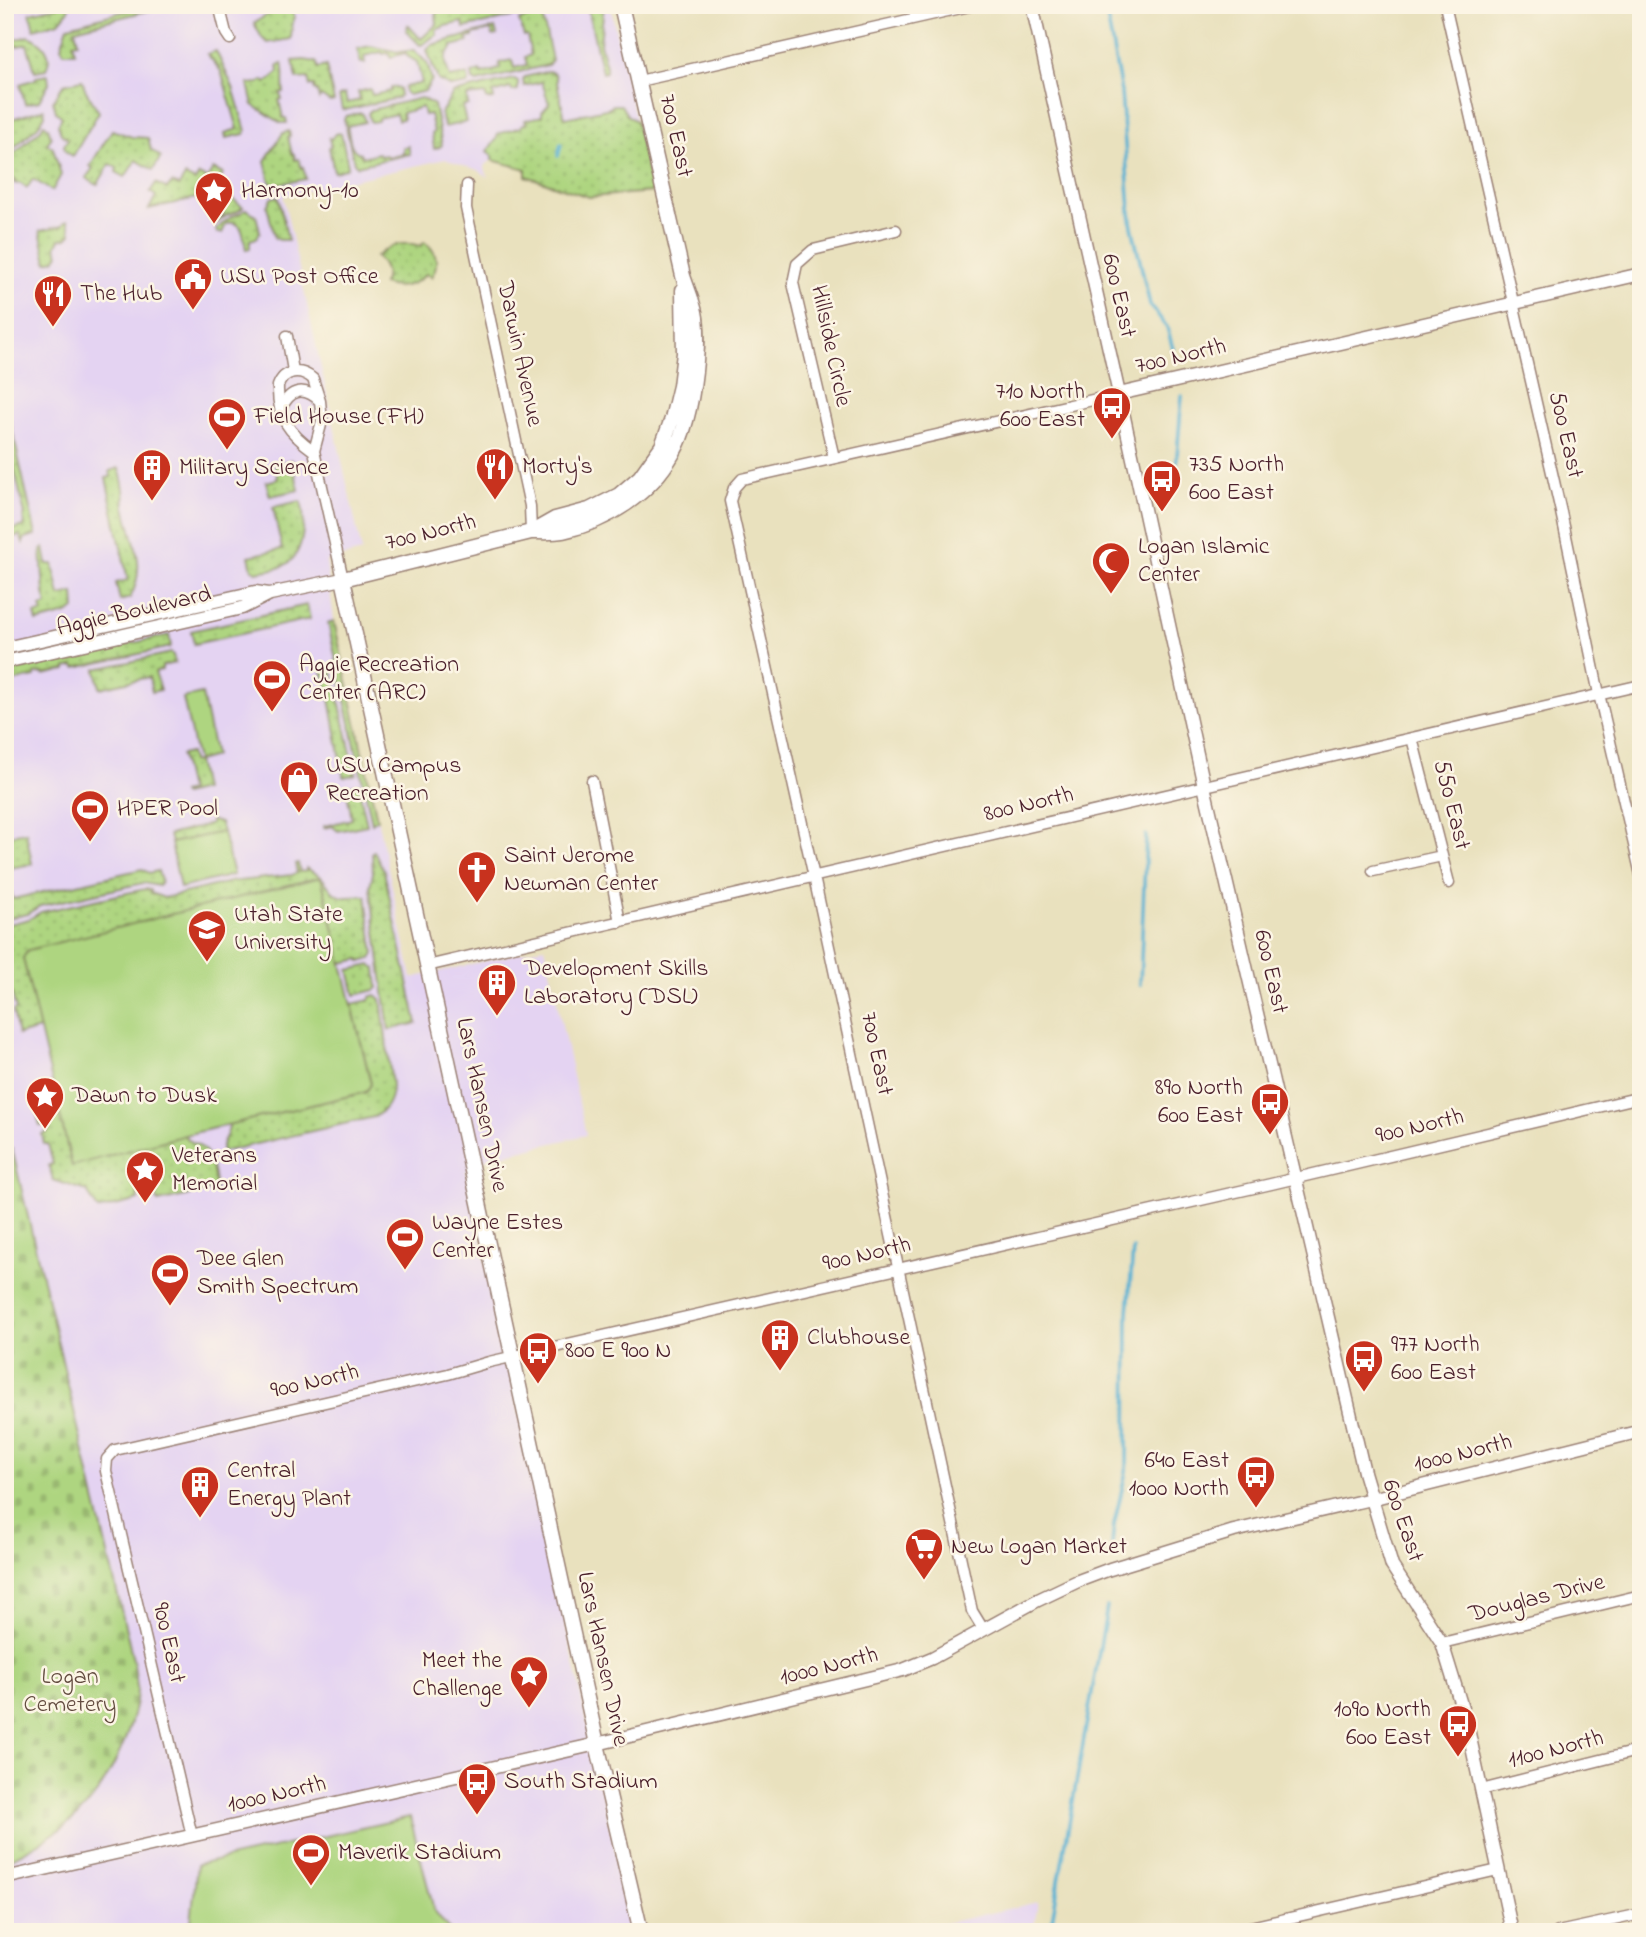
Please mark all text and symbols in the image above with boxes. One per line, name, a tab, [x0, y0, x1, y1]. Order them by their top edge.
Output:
street label: 700 East	[648, 91, 702, 181]
place icon: Harmony-10	[193, 170, 235, 225]
place label: Harmony-10	[241, 174, 359, 210]
street label: 600 East	[1091, 251, 1145, 341]
public building icon: USU Post Office	[172, 256, 214, 311]
place label: USU Post Office	[220, 260, 379, 295]
restaurant icon: The Hub	[32, 273, 74, 328]
place label: The Hub	[80, 277, 163, 312]
street label: Darwin Avenue	[486, 277, 552, 430]
street label: Hillside Circle	[800, 282, 860, 410]
street label: 700 North	[1132, 330, 1230, 384]
place label: 710 North 600 East	[996, 375, 1085, 438]
bus stop icon: 710 North 600 East	[1091, 385, 1133, 440]
street label: 500 East	[1538, 388, 1592, 482]
sports icon: Field House (FH)	[206, 396, 248, 451]
place label: Field House (FH)	[253, 400, 424, 435]
restaurant icon: Morty's	[474, 446, 516, 501]
building icon: Military Science	[131, 447, 173, 502]
place label: 735 North 600 East	[1189, 448, 1284, 511]
place label: Morty's	[522, 450, 593, 486]
place label: Military Science	[179, 451, 329, 487]
bus stop icon: 735 North 600 East	[1141, 458, 1183, 513]
street label: 700 North	[382, 505, 480, 561]
place label: Logan Islamic Center	[1138, 530, 1270, 593]
mosque icon: Logan Islamic Center	[1090, 540, 1132, 595]
street label: Aggie Boulevard	[53, 577, 215, 647]
place label: Aggie Recreation Center (ARC)	[299, 648, 459, 711]
sports icon: Aggie Recreation Center (ARC)	[251, 658, 293, 713]
place label: USU Campus Recreation	[326, 749, 461, 812]
street label: 550 East	[1423, 756, 1479, 854]
shop icon: USU Campus Recreation	[278, 759, 320, 814]
street label: 800 North	[981, 778, 1077, 832]
sports icon: HPER Pool	[69, 788, 111, 843]
place label: HPER Pool	[117, 792, 218, 827]
place label: Saint Jerome Newman Center	[504, 839, 659, 902]
church icon: Saint Jerome Newman Center	[456, 849, 498, 904]
place label: Utah State University	[234, 898, 343, 962]
school or university icon: Utah State University	[186, 908, 228, 963]
street label: 600 East	[1243, 927, 1297, 1017]
place label: Development Skills Laboratory (DSL)	[523, 952, 708, 1016]
building icon: Development Skills Laboratory (DSL)	[476, 962, 518, 1017]
street label: 700 East	[850, 1009, 902, 1099]
street label: Lars Hansen Drive	[445, 1015, 517, 1196]
place label: 890 North 600 East	[1155, 1071, 1243, 1134]
place icon: Dawn to Dusk	[24, 1075, 66, 1130]
place label: Dawn to Dusk	[71, 1079, 217, 1114]
bus stop icon: 890 North 600 East	[1249, 1081, 1291, 1136]
street label: 900 North	[1372, 1100, 1468, 1154]
place label: Veterans Memorial	[171, 1139, 257, 1202]
place icon: Veterans Memorial	[124, 1149, 166, 1204]
place label: Wayne Estes Center	[432, 1206, 563, 1269]
sports icon: Wayne Estes Center	[384, 1216, 426, 1271]
street label: 900 North	[819, 1228, 915, 1282]
place label: Dee Glen Smith Spectrum	[196, 1242, 358, 1305]
sports icon: Dee Glen Smith Spectrum	[149, 1252, 191, 1307]
building icon: Clubhouse	[759, 1317, 801, 1372]
place label: Clubhouse	[807, 1321, 911, 1356]
place label: 977 North 600 East	[1391, 1328, 1480, 1391]
bus stop icon: 800 E 900 N	[517, 1330, 559, 1385]
place label: 800 E 900 N	[565, 1334, 671, 1369]
bus stop icon: 977 North 600 East	[1343, 1338, 1385, 1393]
street label: 900 North	[267, 1355, 363, 1409]
street label: 1000 North	[1410, 1425, 1516, 1483]
place label: 640 East 1000 North	[1129, 1444, 1229, 1507]
place label: Central Energy Plant	[227, 1454, 351, 1518]
bus stop icon: 640 East 1000 North	[1235, 1454, 1277, 1509]
building icon: Central Energy Plant	[179, 1464, 221, 1519]
street label: 600 East	[1372, 1475, 1432, 1567]
supermarket icon: New Logan Market	[903, 1526, 945, 1581]
place label: New Logan Market	[951, 1530, 1127, 1565]
street label: Douglas Drive	[1464, 1565, 1609, 1633]
street label: Lars Hansen Drive	[566, 1569, 638, 1750]
street label: 900 East	[142, 1599, 194, 1687]
street label: 1000 North	[776, 1638, 882, 1696]
place label: Meet the Challenge	[412, 1644, 502, 1707]
place icon: Meet the Challenge	[508, 1654, 550, 1709]
park label: Logan Cemetery	[24, 1660, 116, 1724]
place label: 1090 North 600 East	[1334, 1693, 1431, 1756]
bus stop icon: 1090 North 600 East	[1437, 1703, 1479, 1758]
street label: 1100 North	[1504, 1721, 1608, 1779]
bus stop icon: South Stadium	[456, 1761, 498, 1816]
place label: South Stadium	[504, 1765, 658, 1800]
street label: 1000 North	[224, 1767, 330, 1823]
sports icon: Maverik Stadium	[290, 1832, 332, 1887]
place label: Maverik Stadium	[338, 1836, 501, 1871]

